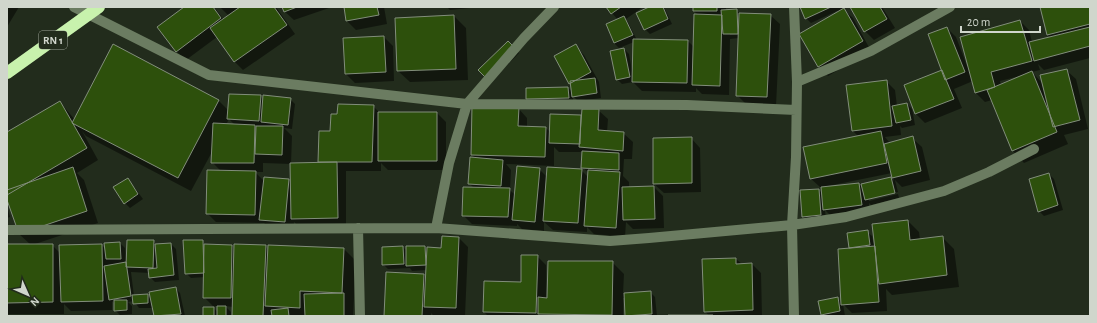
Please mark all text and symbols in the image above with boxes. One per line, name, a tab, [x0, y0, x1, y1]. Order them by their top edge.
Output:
scale bar	[961, 8, 1040, 34]
text: 20 m	[967, 16, 990, 28]
road number: RN 1	[39, 31, 67, 49]
north arrow	[8, 275, 48, 315]
text: N	[28, 295, 41, 308]

